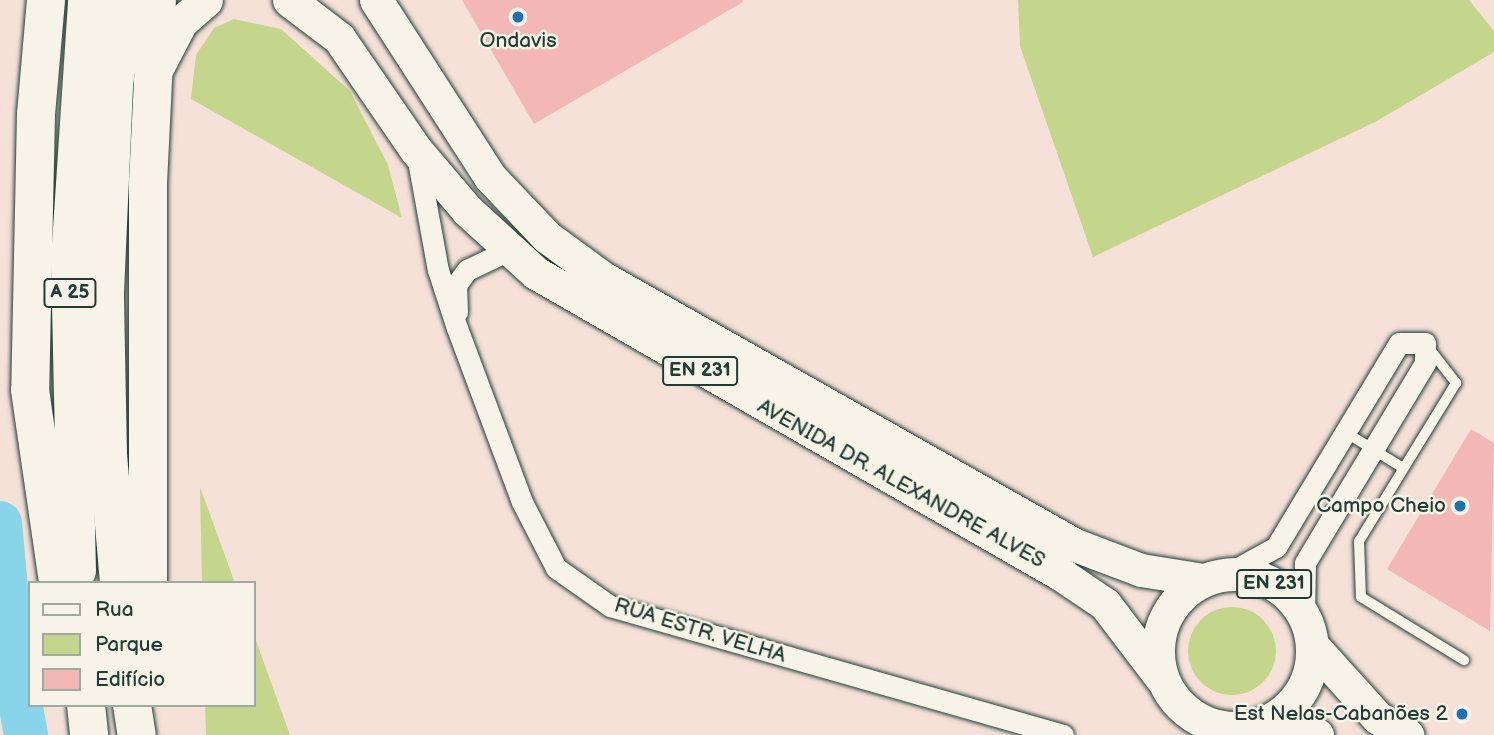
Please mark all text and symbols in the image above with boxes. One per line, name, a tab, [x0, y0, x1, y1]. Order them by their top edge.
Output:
marker: Ondavis	[510, 9, 526, 25]
place label: Ondavis	[479, 28, 557, 54]
road number: A 25	[42, 278, 98, 308]
road number: EN 231	[662, 356, 738, 386]
street label: AVENIDA DR. ALEXANDRE ALVES	[753, 394, 1049, 574]
place label: Campo Cheio	[1316, 493, 1446, 519]
marker: Campo Cheio	[1452, 498, 1468, 514]
road number: EN 231	[1236, 568, 1312, 600]
legend	[28, 581, 256, 707]
street label: RUA ESTR. VELHA	[611, 593, 789, 669]
text: Rua	[95, 597, 134, 622]
text: Parque	[95, 632, 163, 657]
text: Edifício	[95, 667, 165, 692]
place label: Est Nelas-Cabanões 2	[1234, 701, 1448, 727]
marker: Est Nelas-Cabanões 2	[1454, 706, 1470, 722]

